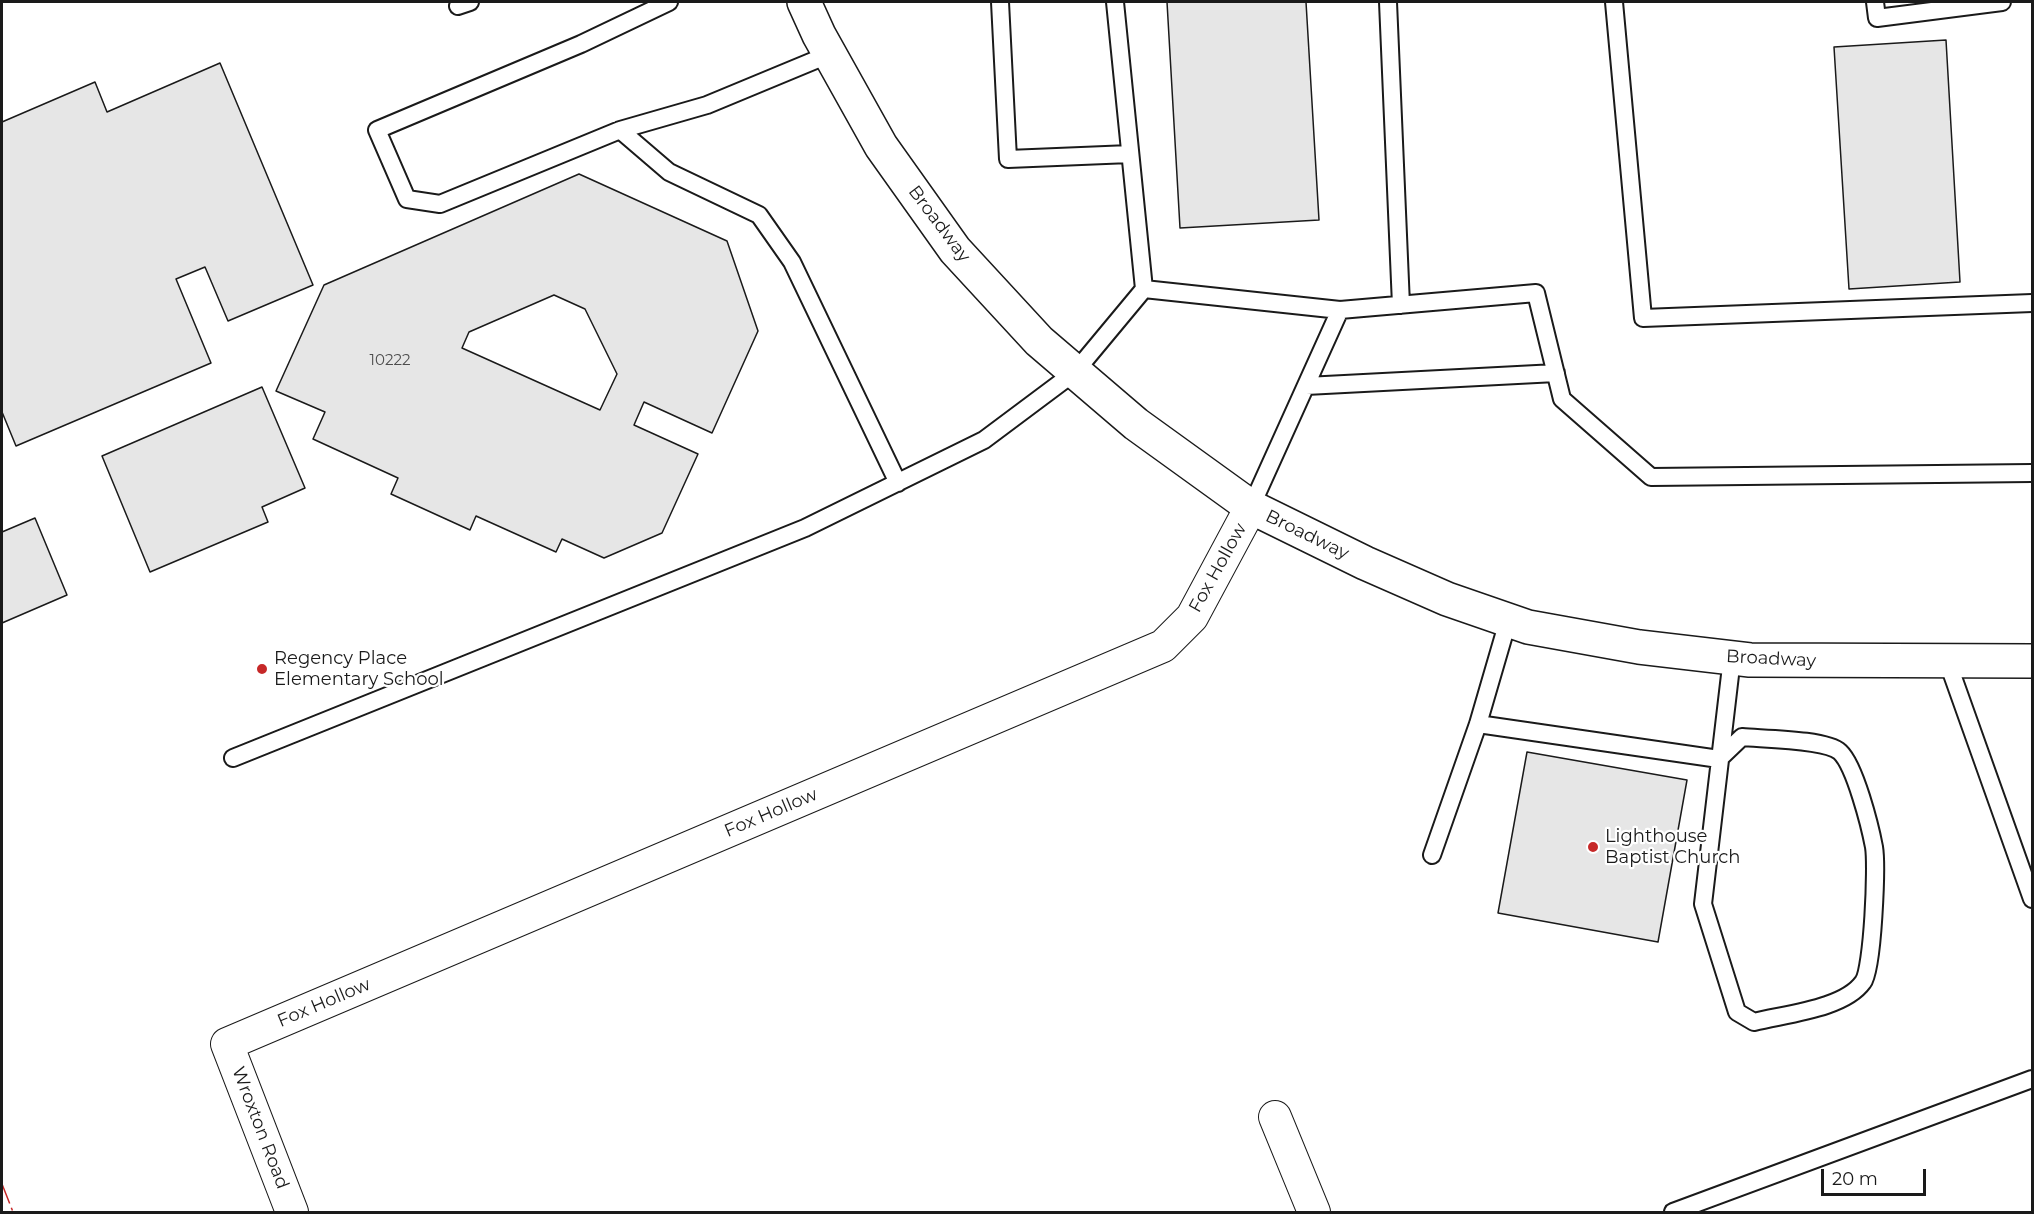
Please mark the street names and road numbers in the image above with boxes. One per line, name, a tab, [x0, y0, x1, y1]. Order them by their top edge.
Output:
street label: Broadway	[903, 182, 975, 266]
street label: Broadway	[1262, 506, 1352, 564]
street label: Fox Hollow	[1185, 520, 1251, 616]
street label: Broadway	[1725, 646, 1817, 672]
street label: Fox Hollow	[721, 784, 821, 842]
street label: Fox Hollow	[274, 974, 374, 1032]
street label: Wroxton Road	[227, 1064, 293, 1192]

